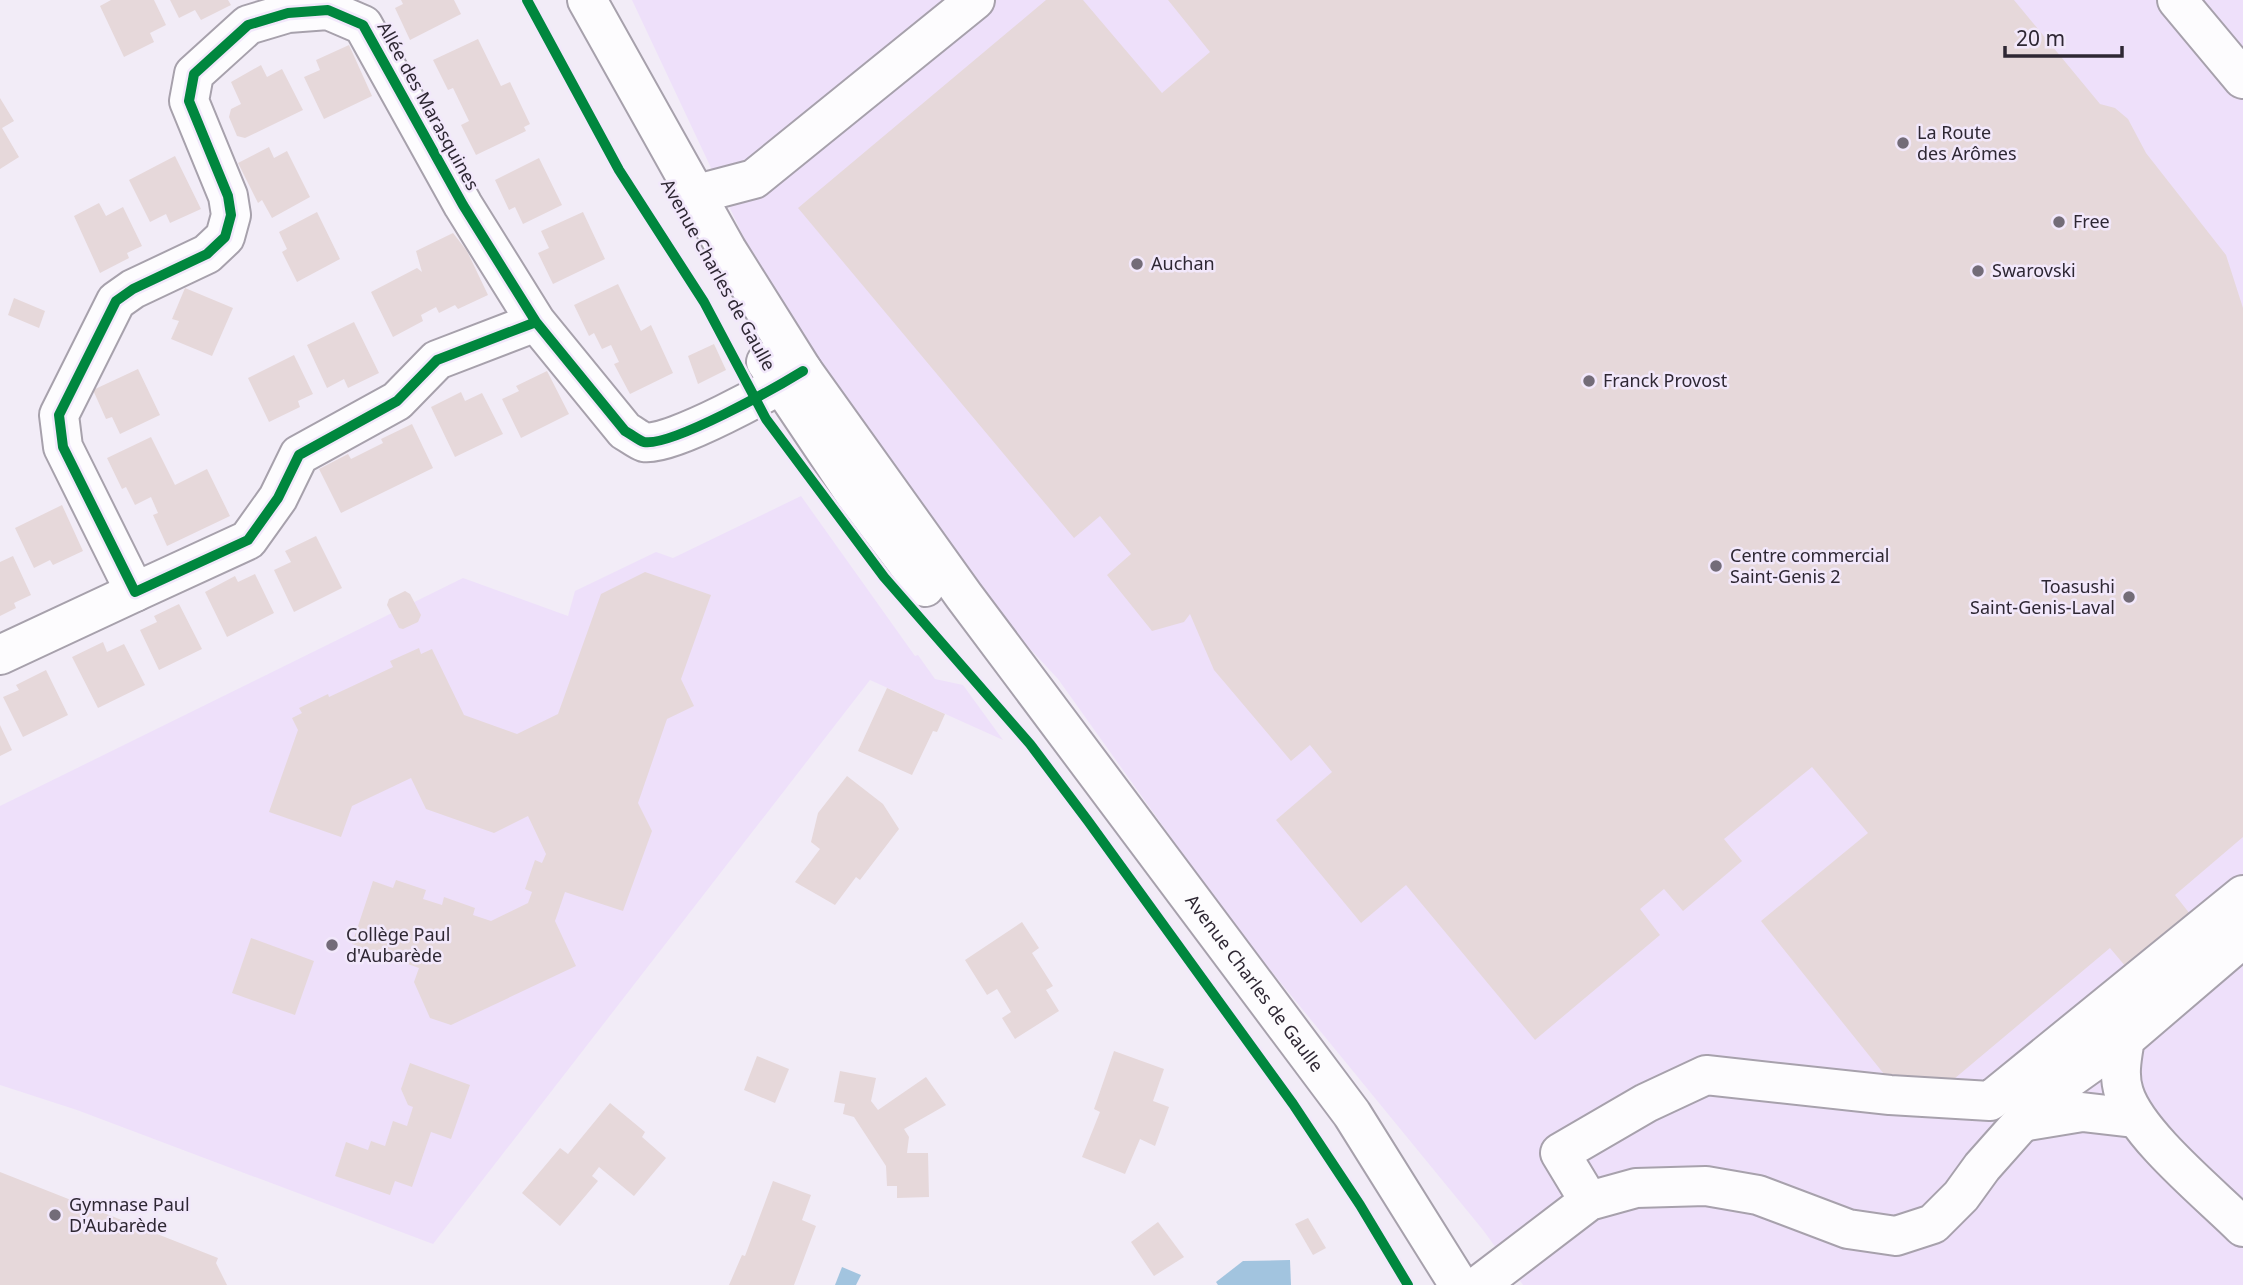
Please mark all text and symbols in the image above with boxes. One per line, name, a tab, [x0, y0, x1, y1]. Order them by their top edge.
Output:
scale bar	[2005, 14, 2122, 58]
street label: Allée des Marasquines	[373, 17, 485, 194]
text: 20 m	[2016, 24, 2065, 52]
place label: La Route des Arômes	[1917, 120, 2017, 165]
marker: La Route des Arômes	[1895, 135, 1911, 151]
street label: Avenue Charles de Gaulle	[656, 174, 782, 375]
place label: Free	[2073, 209, 2110, 233]
marker: Free	[2051, 214, 2067, 230]
place label: Auchan	[1151, 251, 1215, 275]
marker: Auchan	[1129, 256, 1145, 272]
place label: Swarovski	[1992, 258, 2076, 282]
marker: Swarovski	[1970, 263, 1986, 279]
place label: Franck Provost	[1603, 368, 1728, 392]
marker: Franck Provost	[1581, 373, 1597, 389]
place label: Centre commercial Saint-Genis 2	[1730, 543, 1890, 588]
marker: Centre commercial Saint-Genis 2	[1708, 558, 1724, 574]
place label: Toasushi Saint-Genis-Laval	[1970, 574, 2115, 619]
marker: Toasushi Saint-Genis-Laval	[2121, 589, 2137, 605]
street label: Avenue Charles de Gaulle	[1181, 889, 1329, 1076]
place label: Collège Paul d'Aubarède	[346, 922, 450, 967]
marker: Collège Paul d'Aubarède	[324, 937, 340, 953]
place label: Gymnase Paul D'Aubarède	[69, 1192, 190, 1237]
marker: Gymnase Paul D'Aubarède	[47, 1207, 63, 1223]

